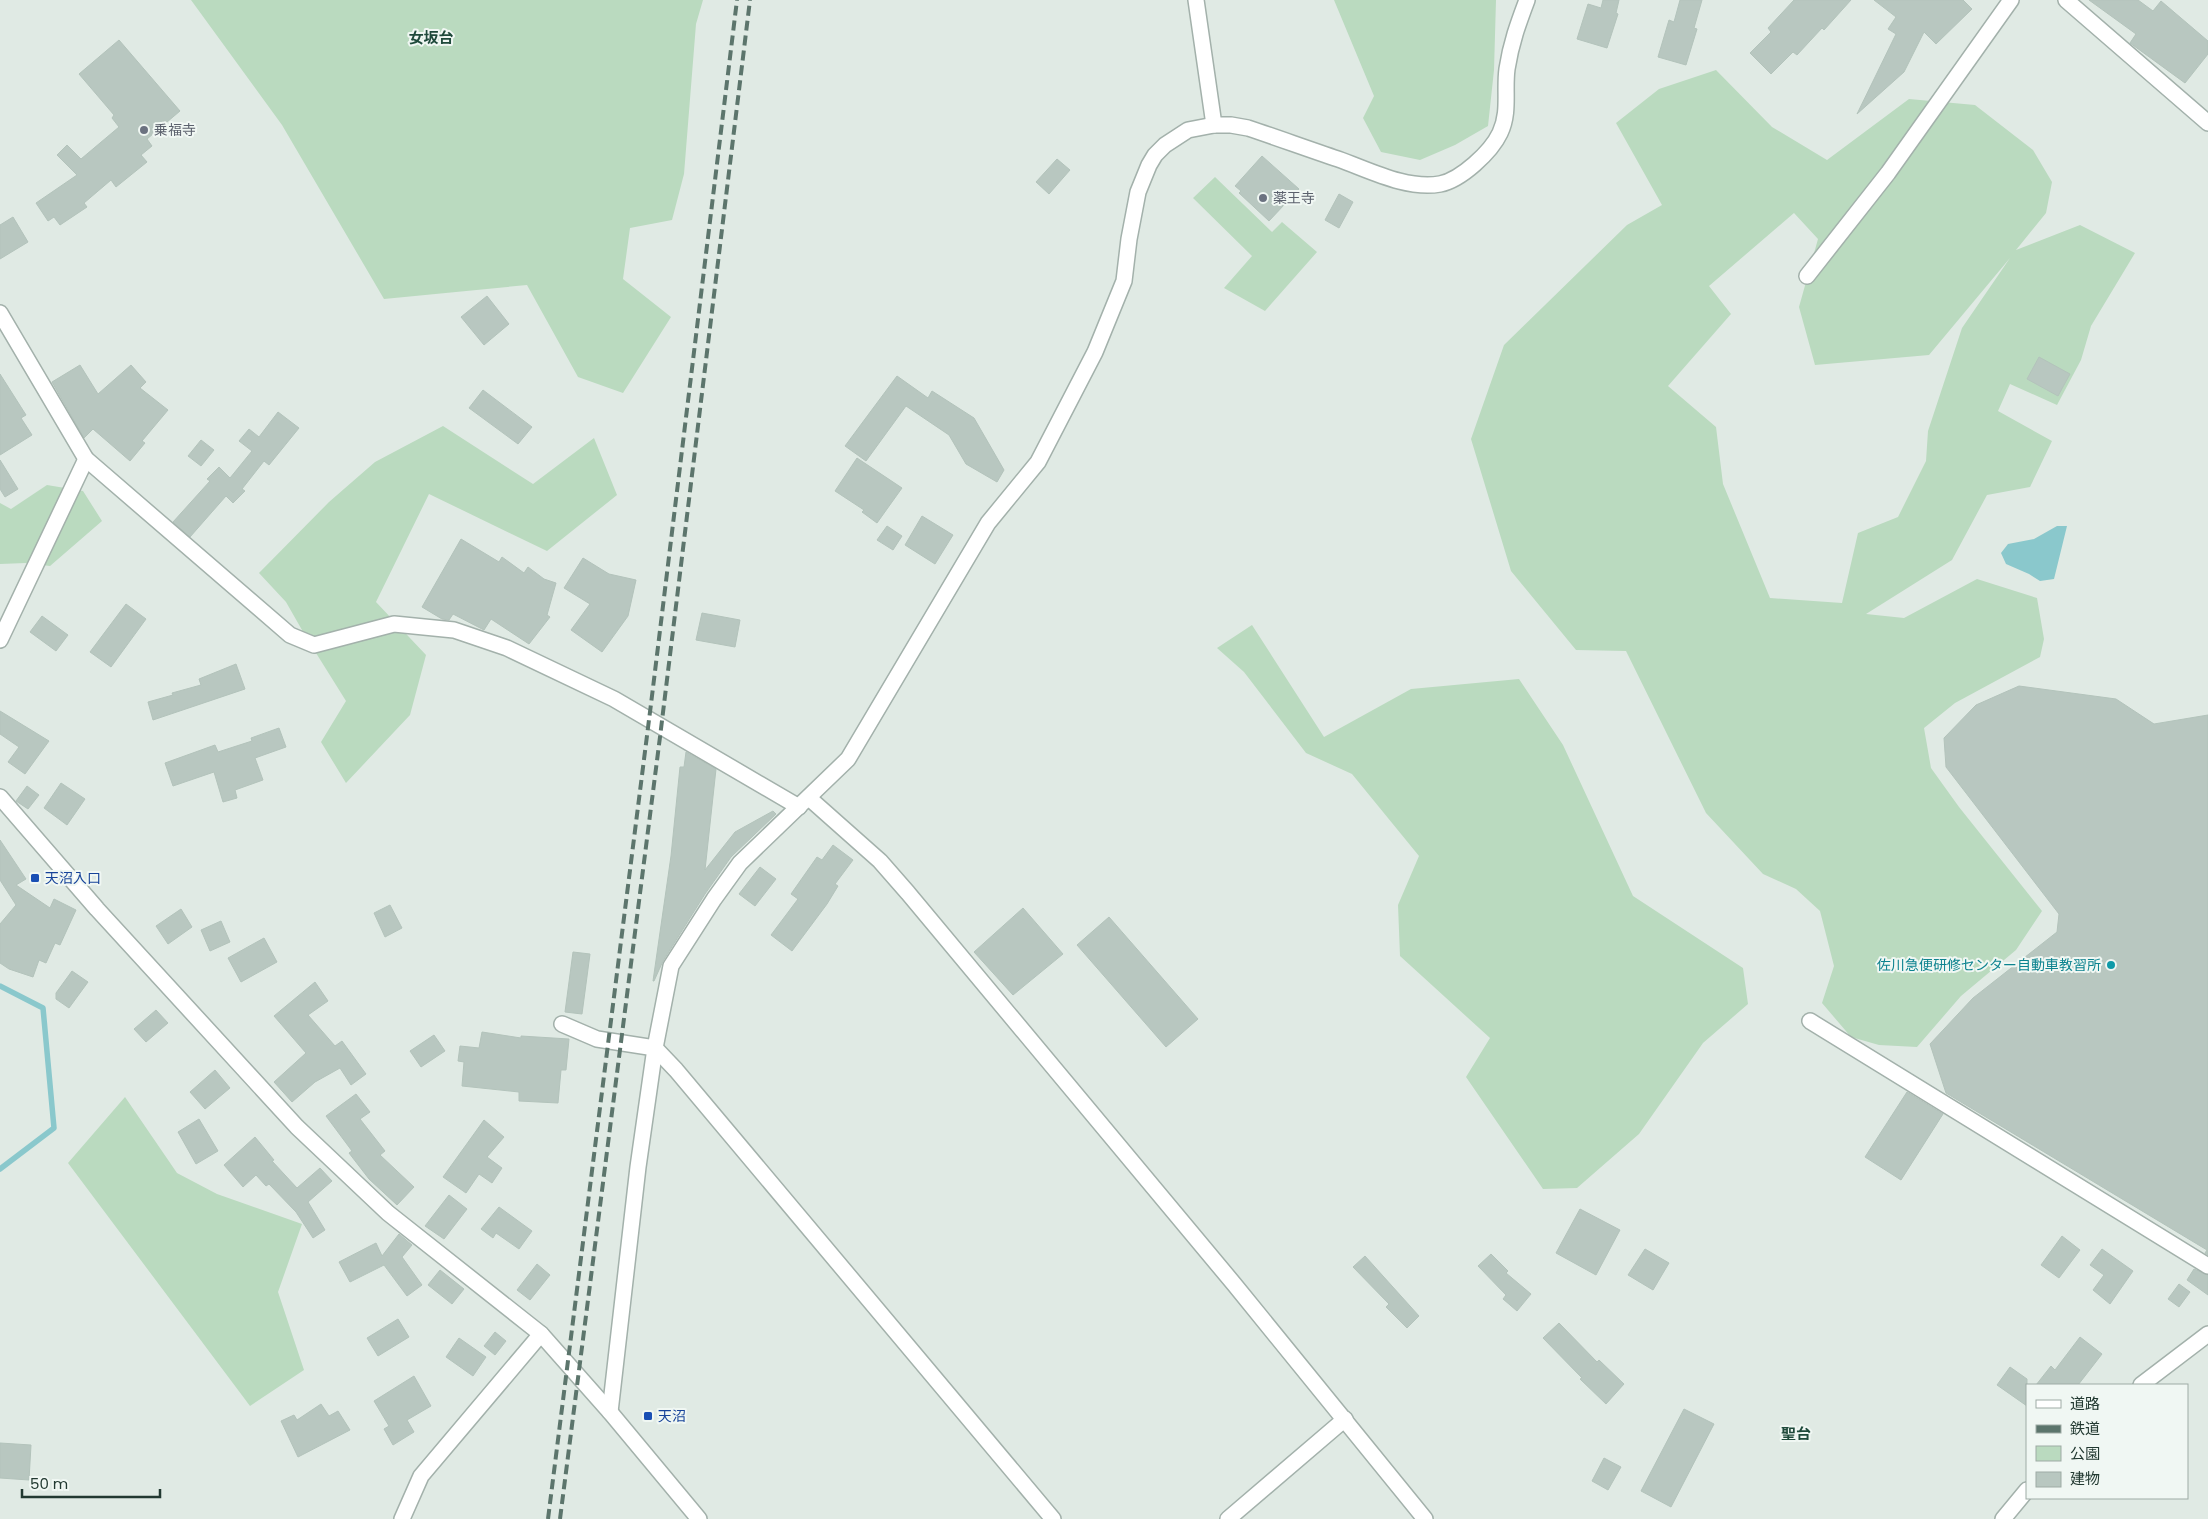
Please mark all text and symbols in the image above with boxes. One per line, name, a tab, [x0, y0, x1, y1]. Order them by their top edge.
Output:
district label: 女坂台	[408, 27, 454, 48]
place label: 乗福寺	[154, 120, 196, 140]
marker: 乗福寺	[138, 124, 150, 136]
place label: 薬王寺	[1273, 188, 1315, 208]
marker: 薬王寺	[1257, 192, 1269, 204]
place label: 天沼入口	[45, 868, 101, 888]
marker: 天沼入口	[29, 872, 41, 884]
place label: 佐川急便研修センター自動車教習所	[1877, 955, 2101, 975]
marker: 佐川急便研修センター自動車教習所	[2105, 959, 2117, 971]
legend	[2026, 1384, 2188, 1499]
text: 道路	[2070, 1393, 2100, 1414]
place label: 天沼	[658, 1406, 686, 1426]
marker: 天沼	[642, 1410, 654, 1422]
text: 鉄道	[2070, 1418, 2100, 1439]
district label: 聖台	[1781, 1423, 1811, 1444]
text: 公園	[2070, 1443, 2100, 1464]
scale bar	[22, 1466, 160, 1498]
text: 建物	[2070, 1468, 2100, 1489]
text: 50 m	[30, 1473, 68, 1494]

